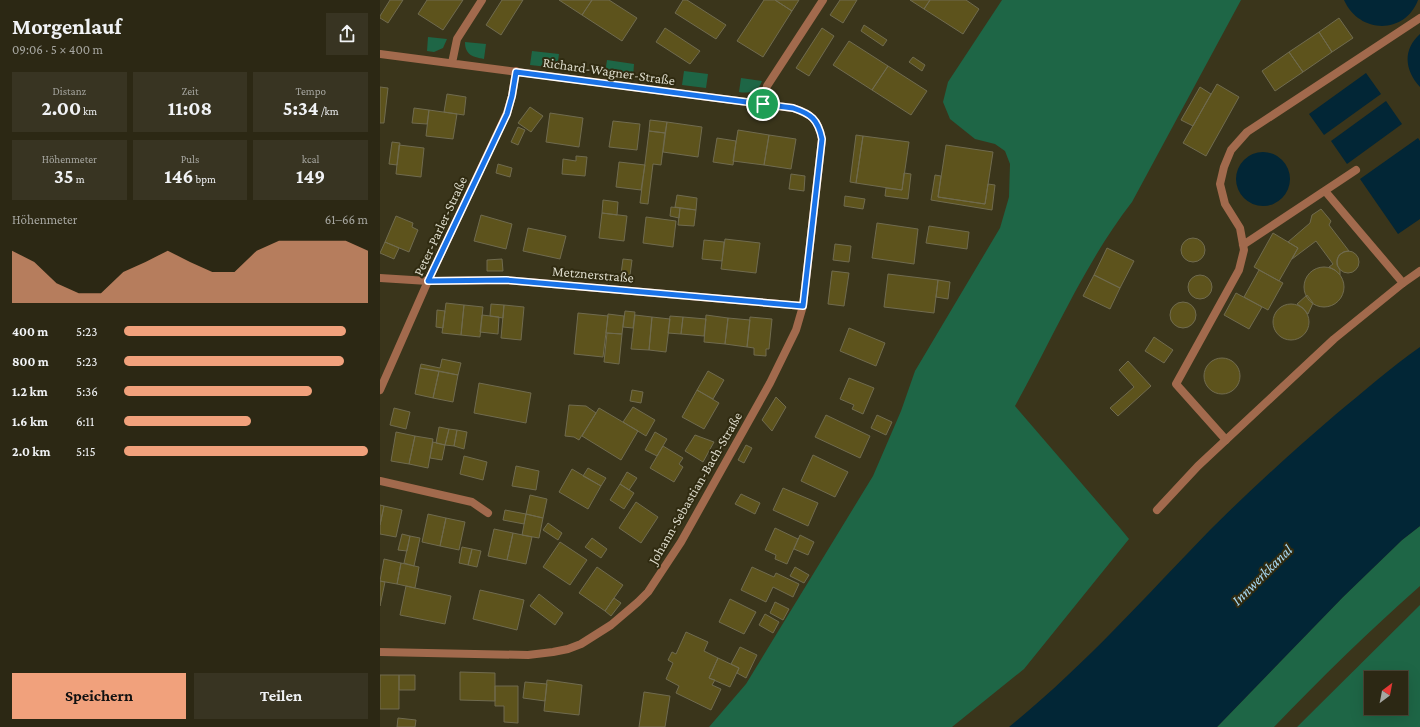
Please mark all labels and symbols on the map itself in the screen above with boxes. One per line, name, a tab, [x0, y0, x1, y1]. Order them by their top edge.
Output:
street label: Richard-Wagner-Straße	[542, 54, 676, 88]
pin	[746, 87, 780, 121]
street label: Peter-Parler-Straße	[410, 174, 470, 278]
street label: Metznerstraße	[551, 262, 635, 286]
street label: Johann-Sebastian-Bach-Straße	[644, 409, 745, 569]
water label: Innwerkkanal	[1229, 541, 1296, 608]
north arrow	[1364, 671, 1408, 715]

